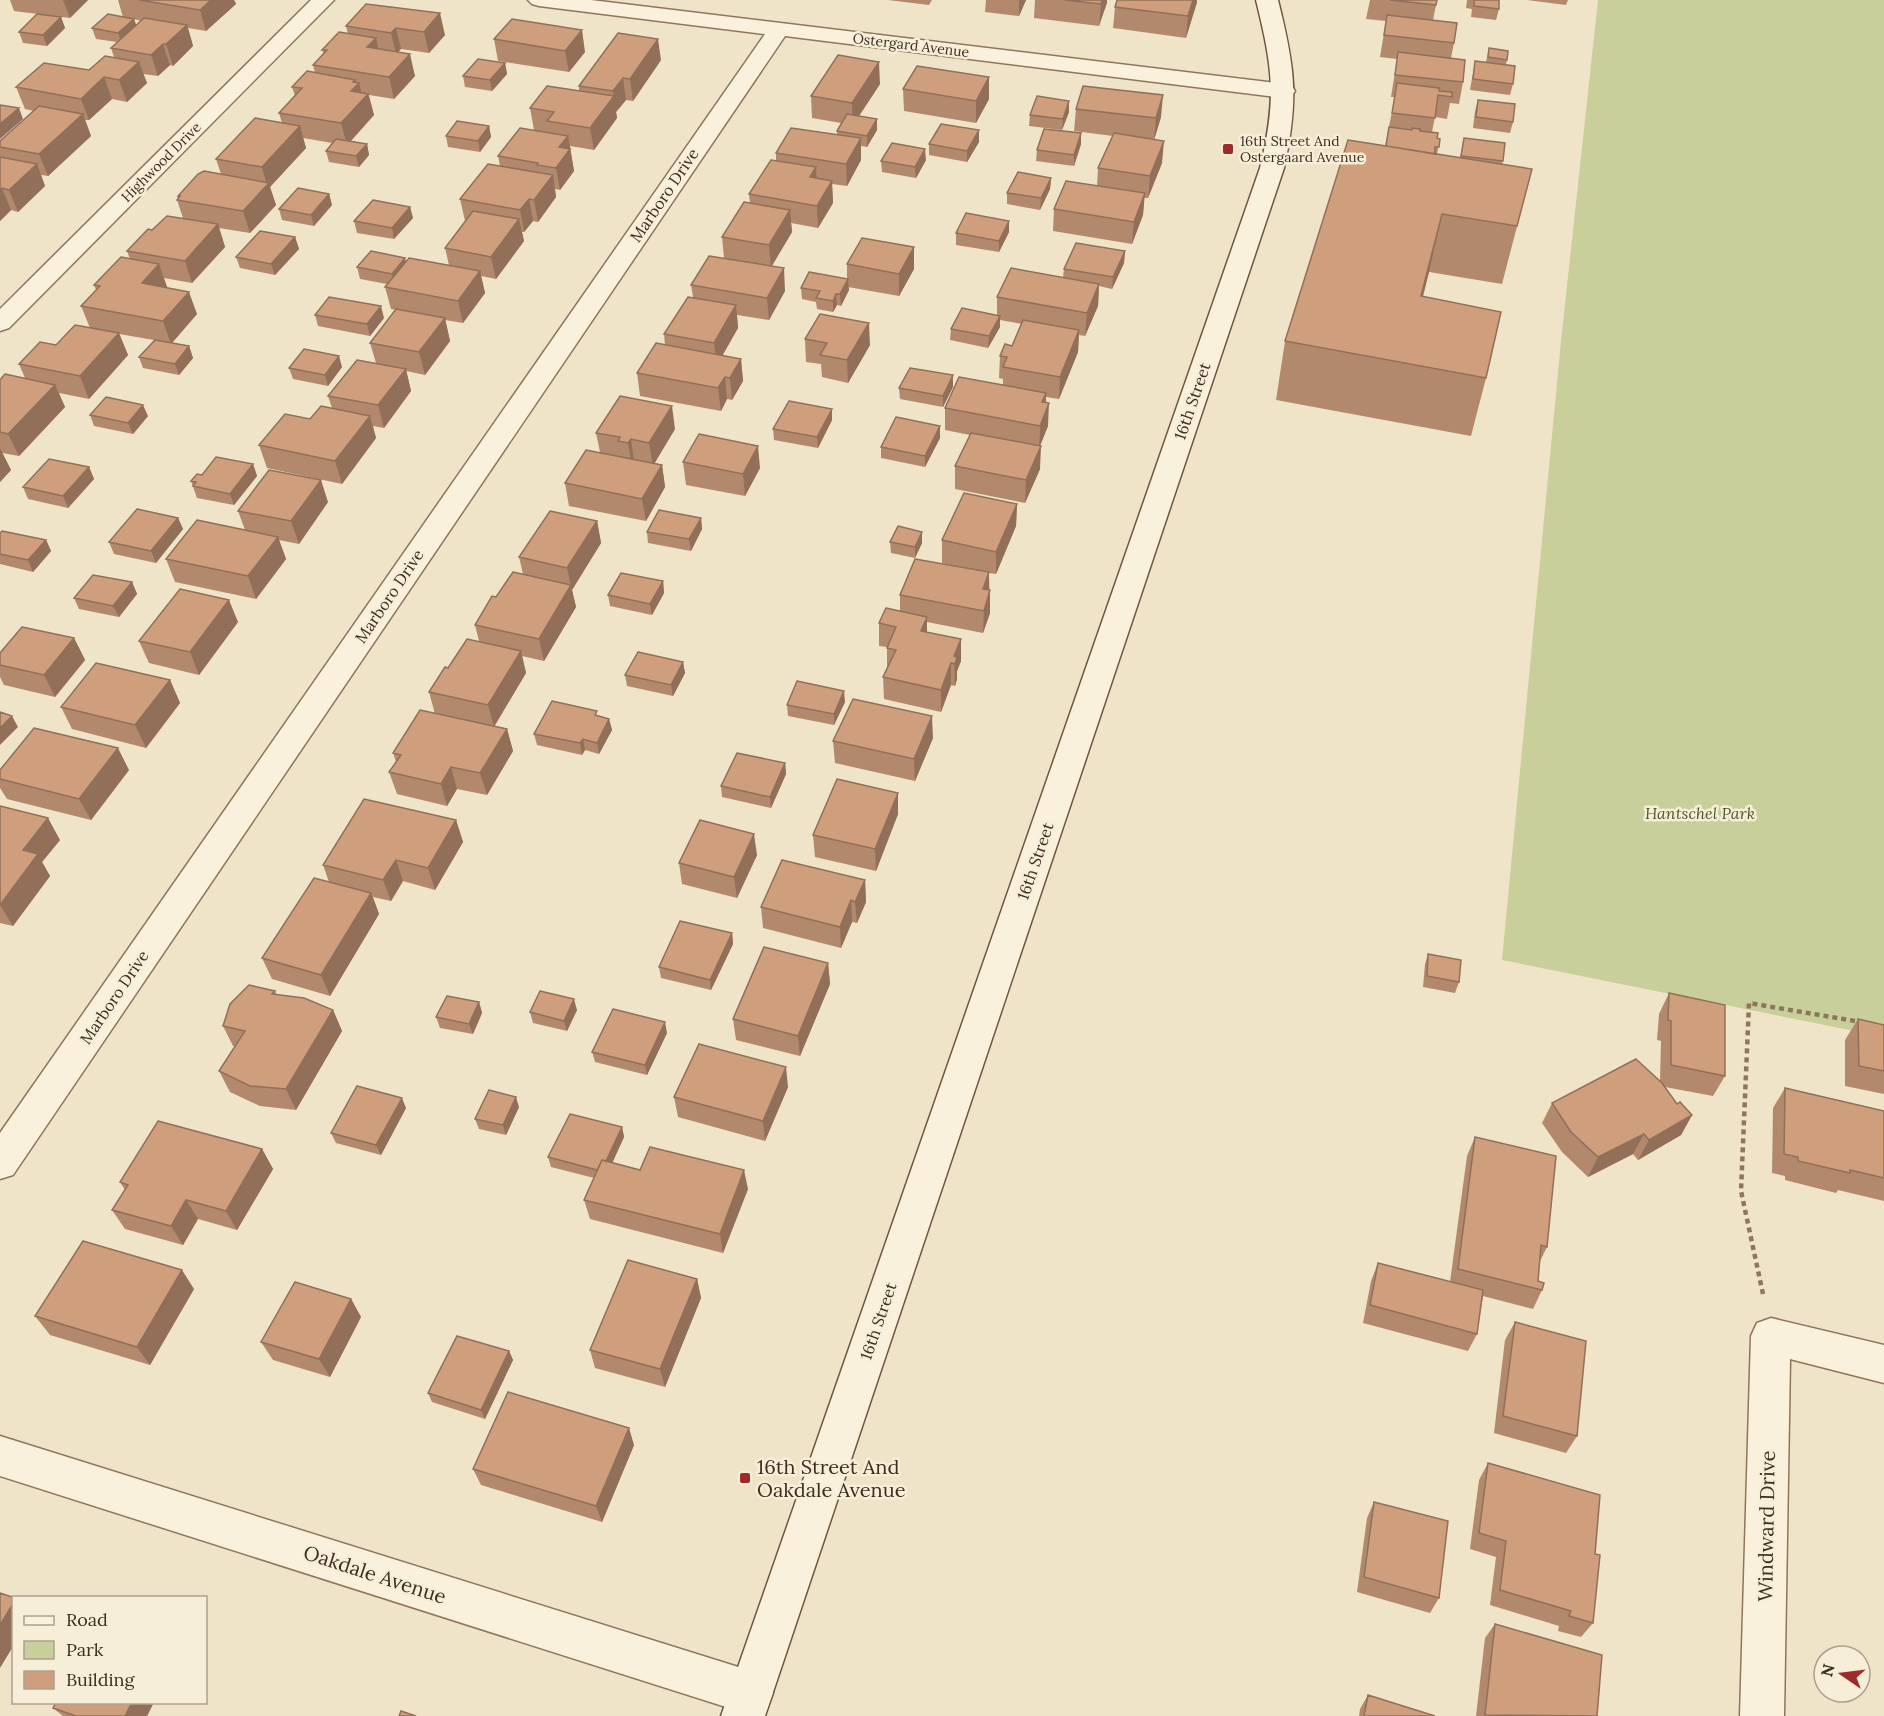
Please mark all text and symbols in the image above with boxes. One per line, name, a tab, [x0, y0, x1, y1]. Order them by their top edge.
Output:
street label: Ostergard Avenue	[852, 29, 971, 61]
street label: Highwood Drive	[117, 118, 205, 206]
place label: 16th Street And Ostergaard Avenue	[1240, 132, 1365, 166]
marker: 16th Street And Ostergaard Avenue	[1221, 142, 1235, 156]
street label: Marboro Drive	[625, 144, 703, 246]
street label: 16th Street	[1169, 359, 1215, 442]
street label: Marboro Drive	[350, 545, 428, 647]
park label: Hantschel Park	[1645, 803, 1755, 823]
street label: 16th Street	[1012, 819, 1058, 902]
street label: Marboro Drive	[75, 946, 153, 1048]
street label: 16th Street	[855, 1279, 901, 1362]
street label: Windward Drive	[1752, 1450, 1780, 1602]
place label: 16th Street And Oakdale Avenue	[757, 1454, 906, 1502]
marker: 16th Street And Oakdale Avenue	[738, 1471, 752, 1485]
street label: Oakdale Avenue	[301, 1539, 450, 1609]
legend	[12, 1596, 207, 1704]
text: Road	[66, 1608, 108, 1631]
text: Park	[66, 1638, 104, 1661]
north arrow	[1812, 1644, 1872, 1704]
text: N	[1816, 1662, 1839, 1679]
text: Building	[66, 1668, 136, 1691]

